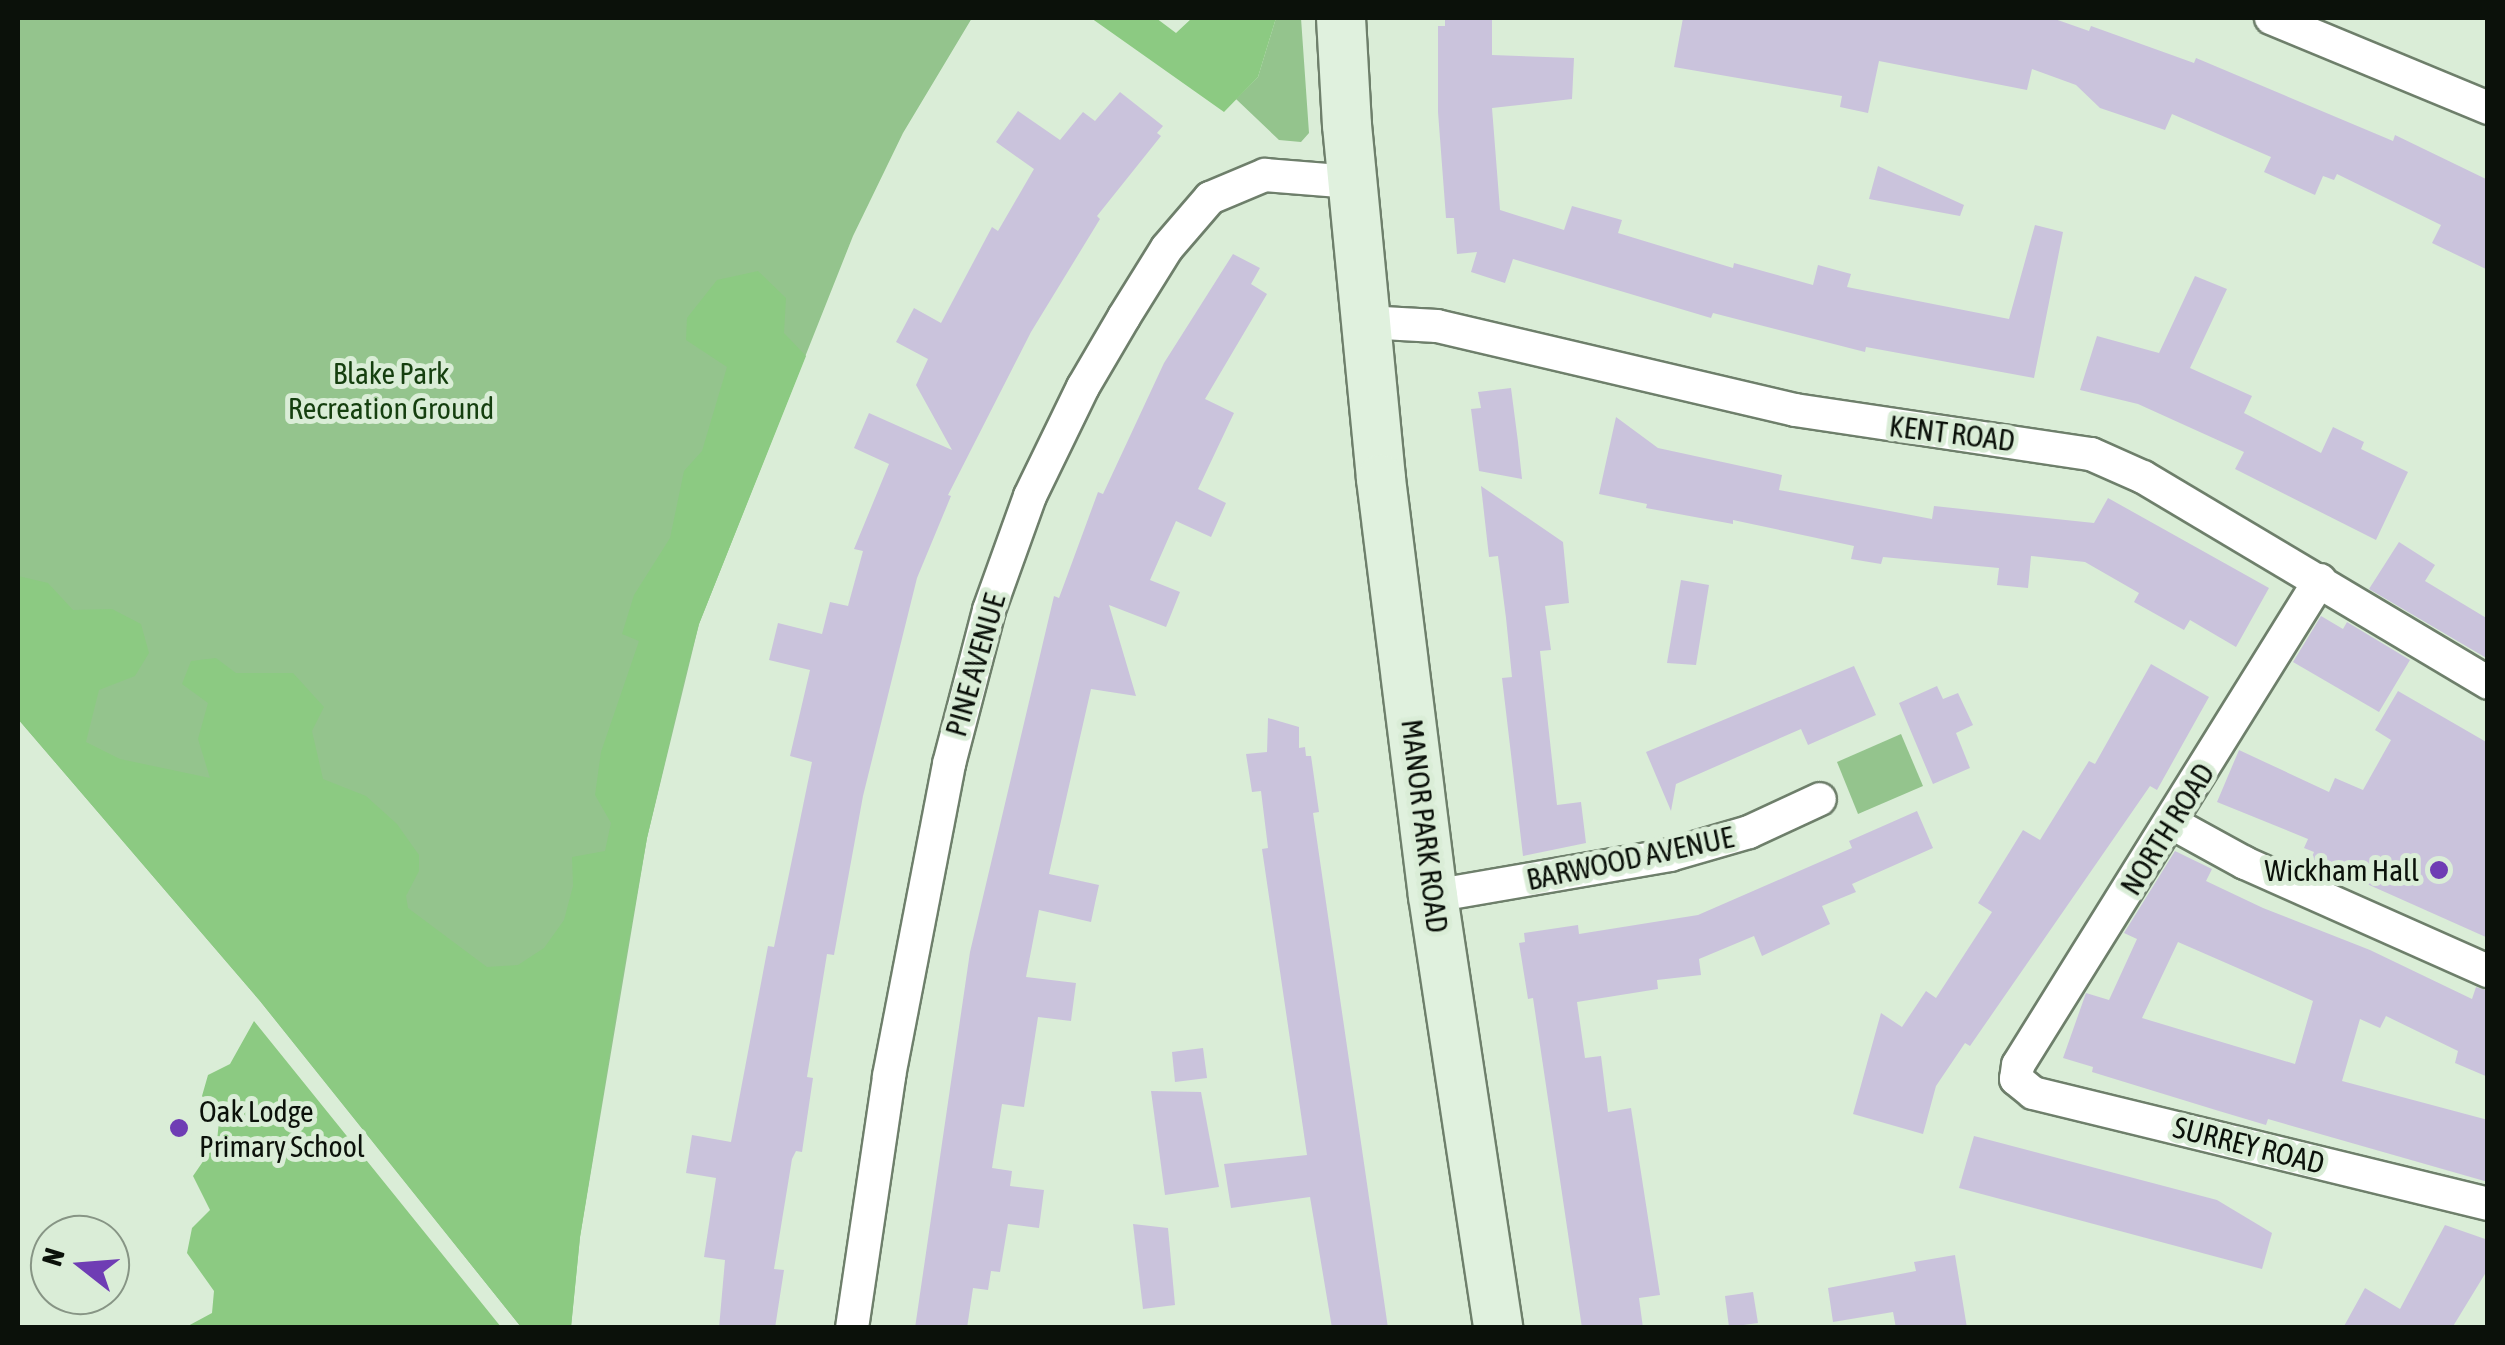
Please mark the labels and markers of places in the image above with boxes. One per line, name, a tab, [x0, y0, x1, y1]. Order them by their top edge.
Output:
place label: Wickham Hall	[2265, 852, 2419, 888]
marker: Wickham Hall	[2428, 859, 2450, 881]
place label: Oak Lodge Primary School	[199, 1093, 365, 1164]
marker: Oak Lodge Primary School	[168, 1117, 190, 1139]

